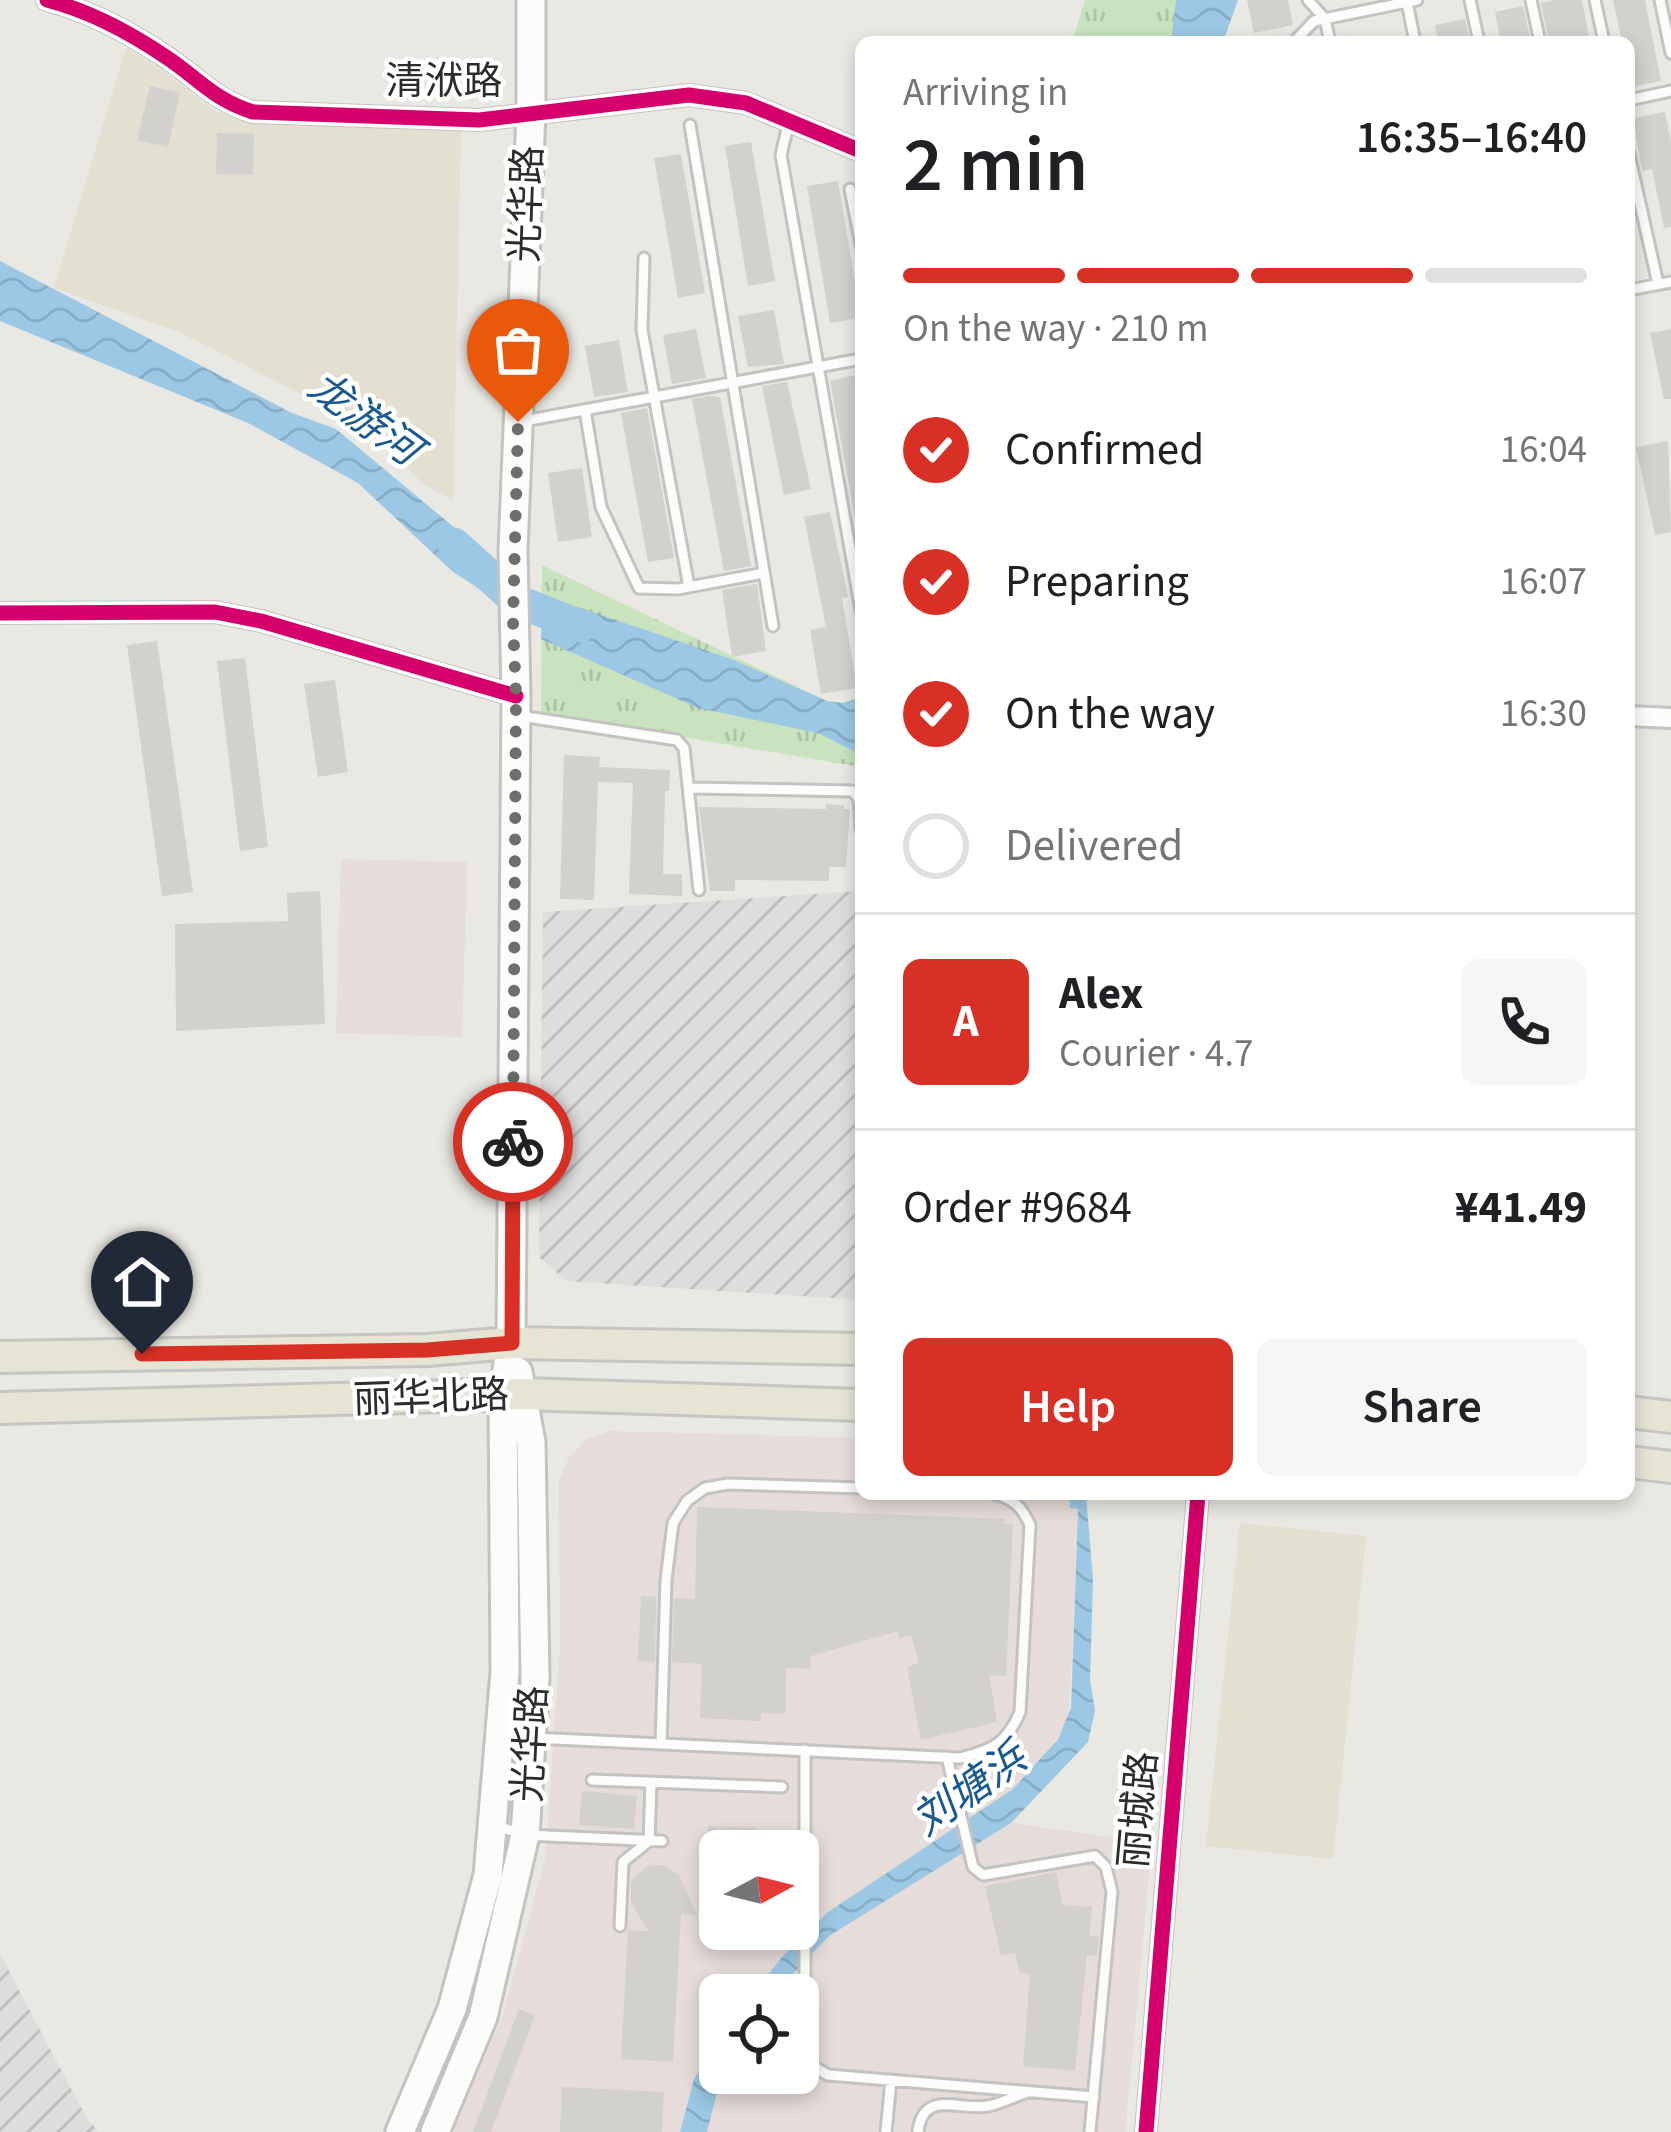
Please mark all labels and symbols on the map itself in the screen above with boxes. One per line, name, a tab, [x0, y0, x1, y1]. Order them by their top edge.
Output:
street label: 清洑路	[385, 54, 503, 110]
street label: 光华路	[497, 145, 557, 263]
pin	[467, 299, 569, 422]
water label: 龙游河	[295, 358, 438, 484]
courier	[453, 1082, 573, 1202]
pin	[91, 1231, 193, 1354]
street label: 丽华北路	[352, 1367, 510, 1429]
street label: 光华路	[500, 1684, 562, 1804]
water label: 刘塘浜	[901, 1727, 1042, 1851]
street label: 丽城路	[1106, 1749, 1172, 1871]
north arrow	[699, 1830, 819, 1950]

